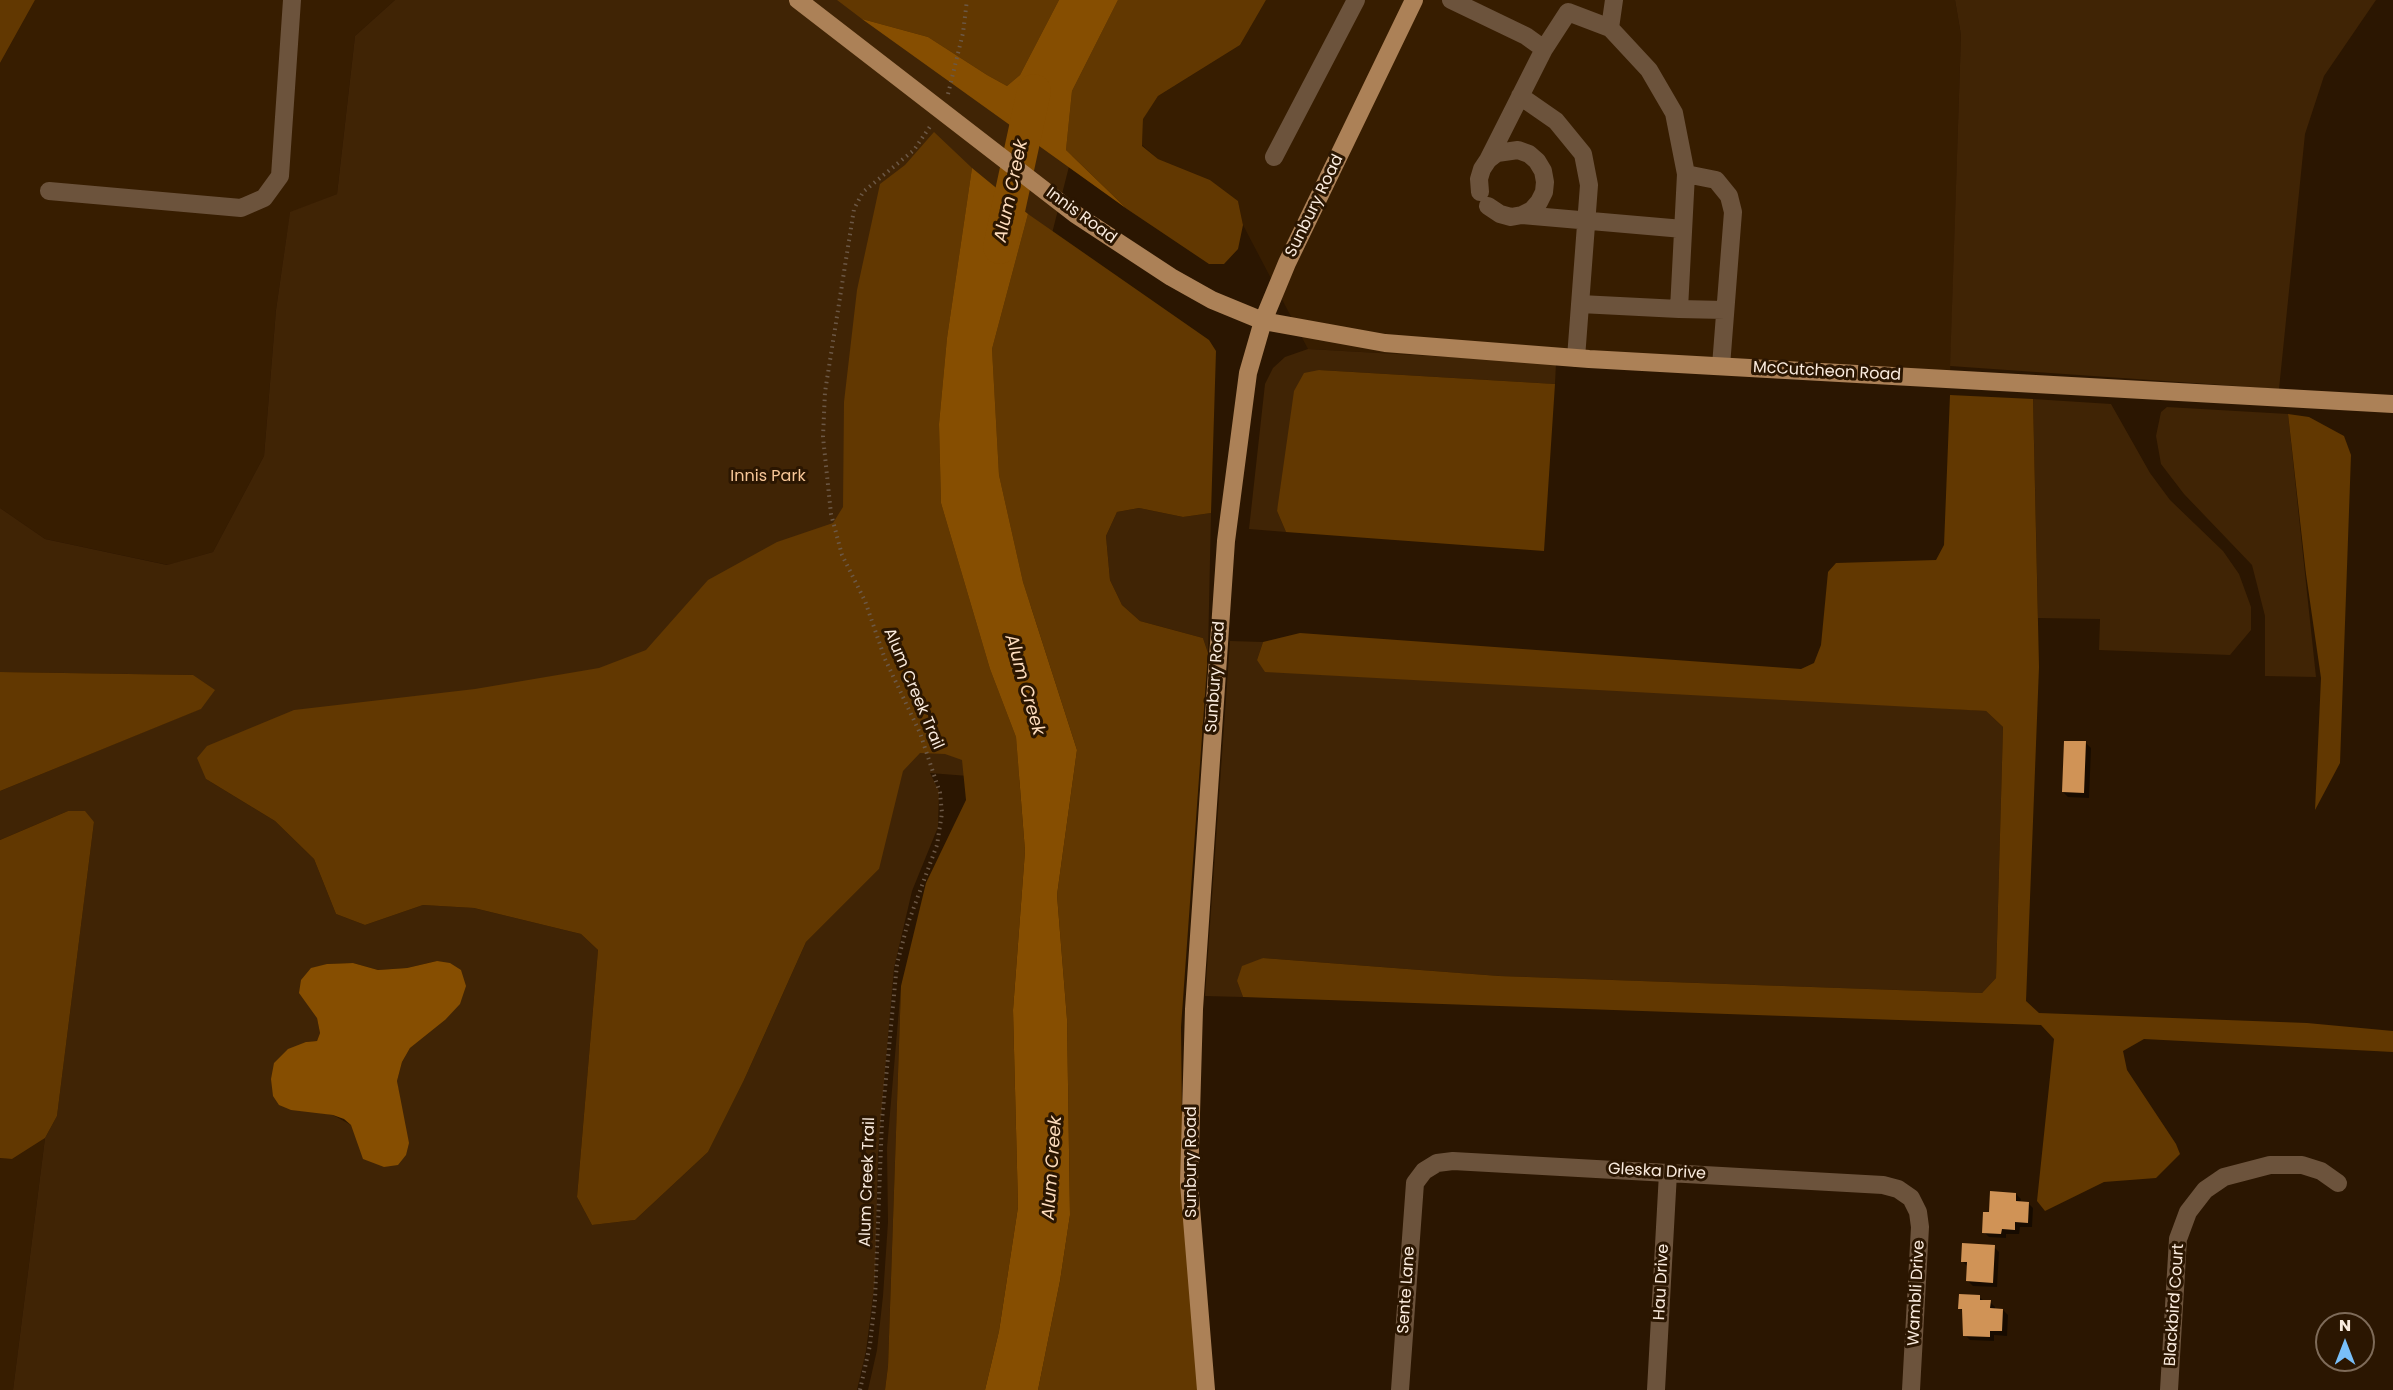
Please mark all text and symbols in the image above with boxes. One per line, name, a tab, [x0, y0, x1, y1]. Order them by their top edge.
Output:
water label: Alum Creek	[991, 138, 1033, 244]
street label: Sunbury Road	[1282, 152, 1348, 260]
street label: Innis Road	[1042, 184, 1120, 248]
street label: McCutcheon Road	[1753, 359, 1901, 385]
park label: Innis Park	[730, 467, 806, 487]
street label: Sunbury Road	[1203, 621, 1229, 733]
street label: Alum Creek Trail	[879, 626, 947, 752]
water label: Alum Creek	[999, 632, 1049, 738]
street label: Sunbury Road	[1182, 1106, 1202, 1218]
water label: Alum Creek	[1039, 1115, 1067, 1221]
street label: Alum Creek Trail	[856, 1117, 880, 1247]
street label: Gleska Drive	[1608, 1160, 1706, 1184]
street label: Wambli Drive	[1905, 1240, 1929, 1346]
street label: Hau Drive	[1650, 1243, 1674, 1321]
street label: Blackbird Court	[2161, 1243, 2189, 1367]
street label: Sente Lane	[1394, 1246, 1420, 1334]
north arrow	[2315, 1312, 2375, 1372]
text: N	[2339, 1314, 2351, 1337]

